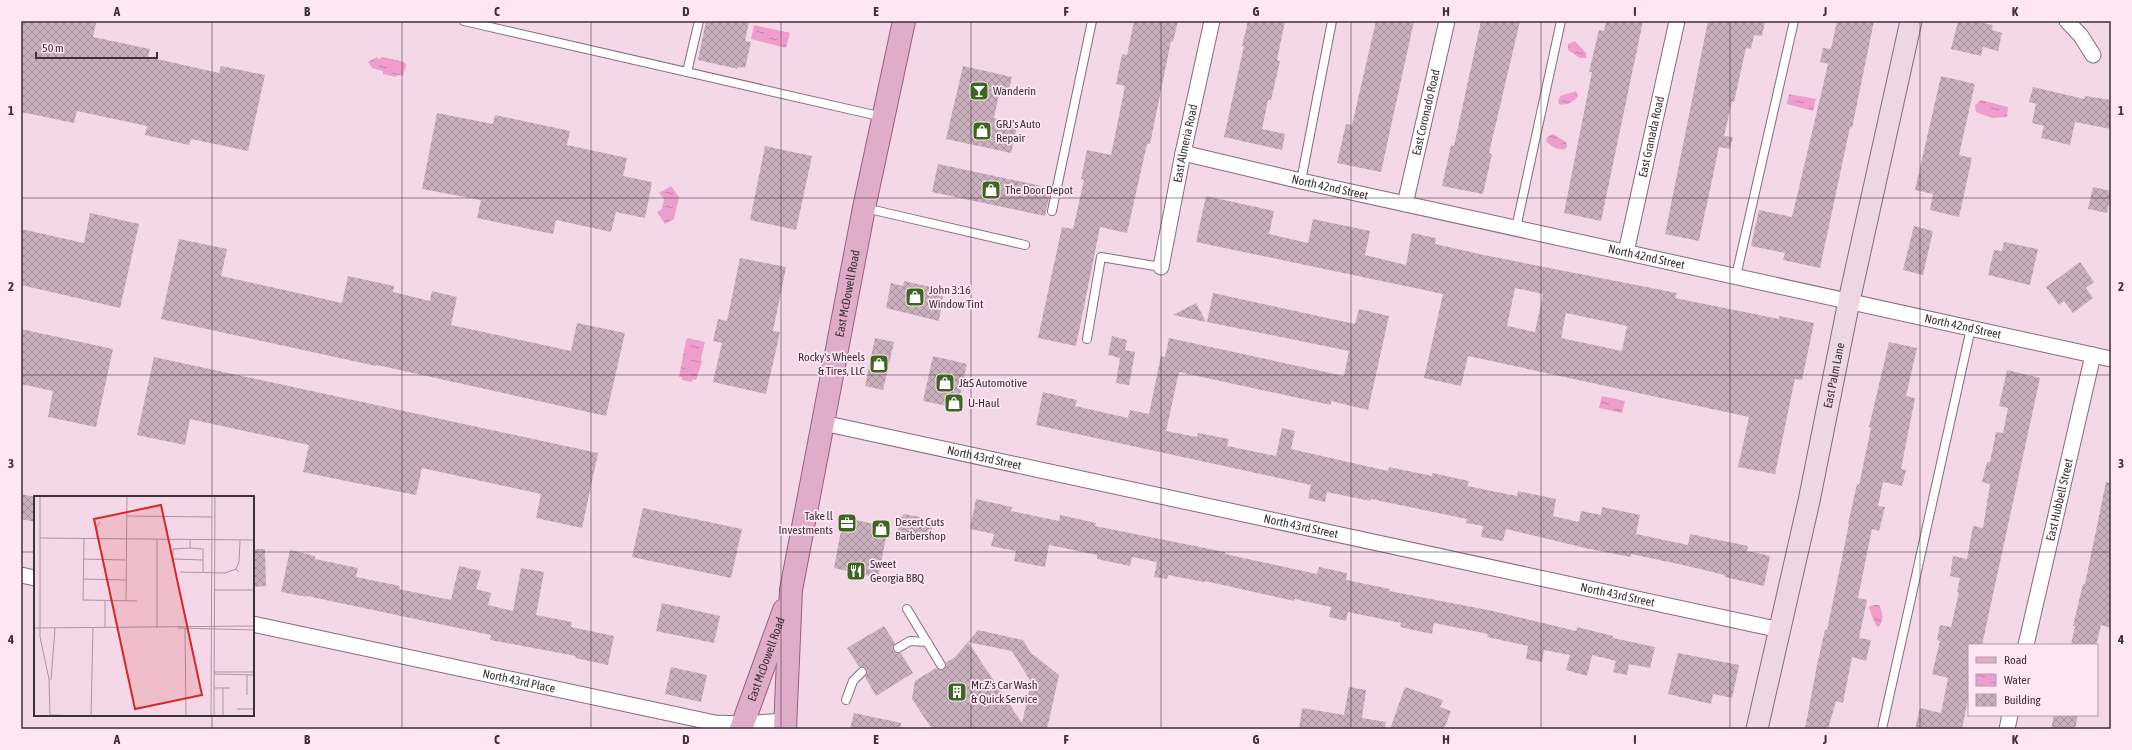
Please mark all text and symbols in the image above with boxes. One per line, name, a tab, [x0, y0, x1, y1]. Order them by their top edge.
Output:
text: A	[113, 4, 121, 19]
text: B	[304, 4, 311, 19]
text: C	[494, 4, 500, 19]
text: D	[682, 4, 690, 19]
text: E	[873, 4, 879, 19]
text: F	[1063, 4, 1069, 19]
text: G	[1253, 4, 1260, 19]
text: H	[1442, 4, 1450, 19]
text: I	[1633, 4, 1637, 19]
text: J	[1822, 4, 1827, 19]
text: K	[2012, 4, 2019, 19]
scale bar	[36, 34, 157, 60]
text: 50 m	[42, 41, 64, 55]
street label: East Coronado Road	[1409, 68, 1443, 157]
bar icon: Wanderin	[968, 80, 990, 102]
place label: Wanderin	[993, 84, 1036, 98]
street label: East Granada Road	[1636, 95, 1667, 179]
text: 1	[8, 103, 14, 118]
street label: East Almeria Road	[1170, 103, 1201, 184]
text: 1	[2118, 103, 2124, 118]
place label: GRJ's Auto Repair	[996, 117, 1041, 145]
shop icon: GRJ's Auto Repair	[971, 120, 993, 142]
street label: North 42nd Street	[1290, 172, 1370, 203]
shop icon: The Door Depot	[980, 179, 1002, 201]
place label: The Door Depot	[1005, 183, 1074, 197]
street label: North 42nd Street	[1607, 242, 1687, 272]
street label: East McDowell Road	[832, 249, 863, 338]
text: 2	[8, 279, 14, 294]
text: 2	[2118, 279, 2124, 294]
place label: John 3:16 Window Tint	[929, 283, 984, 311]
shop icon: John 3:16 Window Tint	[904, 286, 926, 308]
street label: North 42nd Street	[1923, 311, 2003, 342]
street label: East Palm Lane	[1821, 341, 1848, 409]
place label: Rocky's Wheels & Tires, LLC	[798, 350, 866, 378]
shop icon: Rocky's Wheels & Tires, LLC	[868, 353, 890, 375]
shop icon: J&S Automotive	[934, 372, 956, 394]
place label: J&S Automotive	[959, 376, 1027, 390]
shop icon: U-Haul	[943, 392, 965, 414]
place label: U-Haul	[968, 396, 1000, 410]
street label: North 43rd Street	[946, 443, 1023, 473]
text: 3	[8, 456, 14, 471]
text: 3	[2118, 456, 2124, 471]
street label: East Hubbell Street	[2043, 457, 2076, 542]
inset map	[34, 496, 254, 716]
place label: Take ll Investments	[779, 509, 834, 537]
office icon: Take ll Investments	[836, 512, 858, 534]
street label: North 43rd Street	[1262, 512, 1340, 541]
place label: Desert Cuts Barbershop	[895, 515, 946, 543]
shop icon: Desert Cuts Barbershop	[870, 518, 892, 540]
place label: Sweet Georgia BBQ	[870, 557, 925, 585]
restaurant icon: Sweet Georgia BBQ	[845, 560, 867, 582]
street label: North 43rd Street	[1579, 580, 1657, 610]
street label: East McDowell Road	[745, 615, 788, 703]
text: 4	[7, 632, 14, 647]
text: 4	[2117, 632, 2124, 647]
legend	[1968, 644, 2098, 716]
text: Road	[2004, 653, 2027, 667]
street label: North 43rd Place	[481, 666, 557, 696]
text: Water	[2004, 673, 2031, 687]
place label: Mr.Z's Car Wash & Quick Service	[971, 678, 1038, 706]
building icon: Mr.Z's Car Wash & Quick Service	[946, 681, 968, 703]
text: Building	[2004, 693, 2042, 707]
text: A	[113, 732, 121, 747]
text: B	[304, 732, 311, 747]
text: C	[494, 732, 500, 747]
text: D	[682, 732, 690, 747]
text: E	[873, 732, 879, 747]
text: F	[1063, 732, 1069, 747]
text: G	[1253, 732, 1260, 747]
text: H	[1442, 732, 1450, 747]
text: I	[1633, 732, 1637, 747]
text: J	[1822, 732, 1827, 747]
text: K	[2012, 732, 2019, 747]

